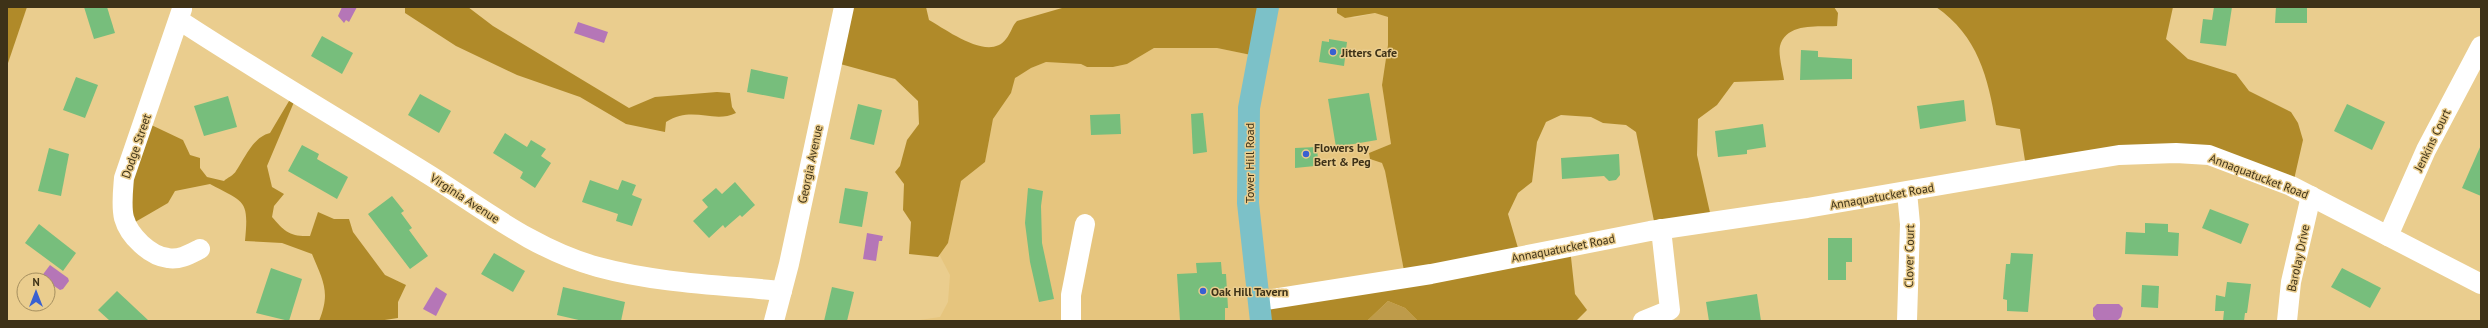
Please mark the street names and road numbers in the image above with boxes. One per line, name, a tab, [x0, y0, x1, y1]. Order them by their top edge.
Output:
street label: Jenkins Court	[2410, 106, 2454, 175]
street label: Dodge Street	[118, 112, 154, 180]
street label: Georgia Avenue	[794, 123, 826, 205]
street label: Tower Hill Road	[1242, 123, 1257, 203]
street label: Annaquatucket Road	[2207, 150, 2311, 202]
street label: Virginia Avenue	[427, 169, 503, 226]
street label: Annaquatucket Road	[1829, 179, 1935, 213]
street label: Barolay Drive	[2284, 223, 2312, 293]
street label: Clover Court	[1901, 224, 1917, 288]
street label: Annaquatucket Road	[1510, 231, 1616, 265]

